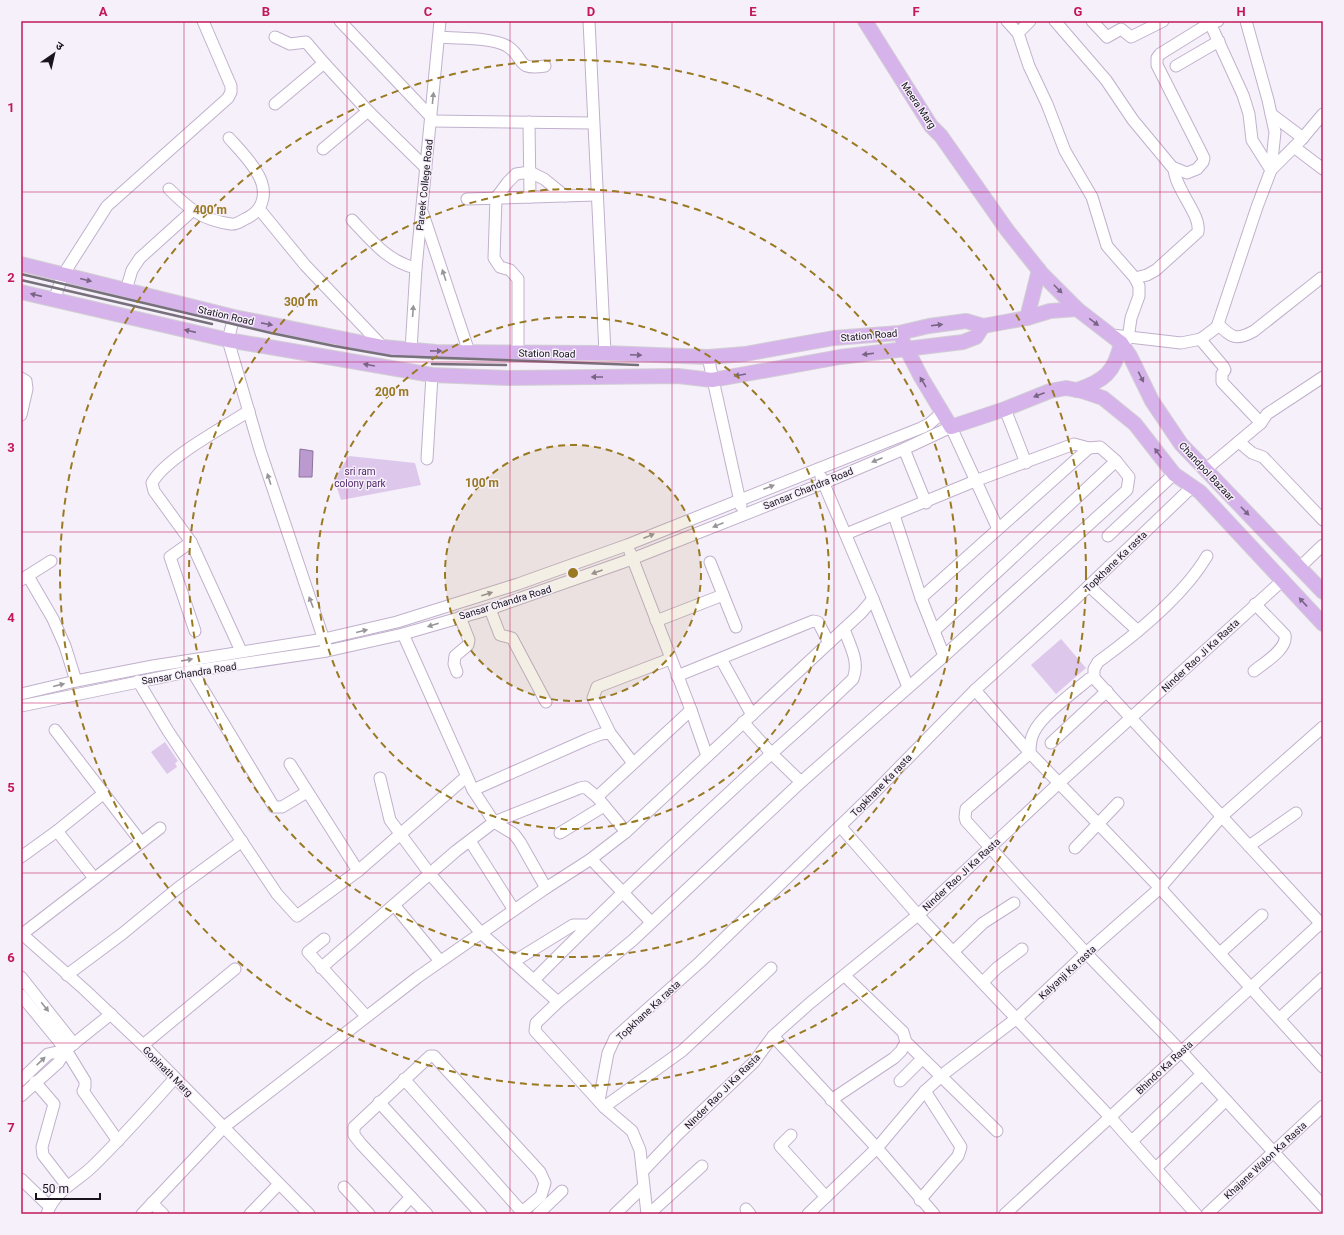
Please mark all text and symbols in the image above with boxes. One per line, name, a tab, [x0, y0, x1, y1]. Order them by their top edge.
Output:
text: A	[99, 4, 108, 19]
text: B	[262, 4, 270, 19]
text: C	[424, 4, 433, 19]
text: D	[587, 4, 595, 19]
text: E	[749, 4, 757, 19]
text: F	[912, 4, 920, 19]
text: G	[1074, 4, 1083, 19]
text: H	[1236, 4, 1246, 19]
north arrow	[34, 34, 74, 74]
text: उ	[53, 39, 66, 54]
street label: Meera Marg	[899, 80, 938, 131]
one-way arrow	[430, 92, 436, 104]
text: 1	[7, 100, 15, 115]
street label: Pareek College Road	[414, 139, 435, 231]
text: 400 m	[193, 203, 227, 217]
one-way arrow	[440, 268, 446, 280]
text: 2	[7, 270, 15, 285]
one-way arrow	[80, 278, 92, 284]
one-way arrow	[1053, 284, 1063, 294]
one-way arrow	[29, 292, 42, 298]
text: 300 m	[284, 295, 318, 309]
street label: Station Road	[197, 304, 255, 327]
one-way arrow	[410, 305, 417, 317]
one-way arrow	[1089, 318, 1100, 326]
one-way arrow	[261, 321, 273, 327]
one-way arrow	[931, 322, 943, 328]
one-way arrow	[183, 327, 196, 333]
street label: Station Road	[840, 328, 898, 343]
one-way arrow	[430, 348, 442, 355]
street label: Station Road	[518, 348, 576, 359]
one-way arrow	[862, 351, 874, 357]
one-way arrow	[630, 352, 642, 359]
one-way arrow	[363, 362, 375, 368]
one-way arrow	[1137, 371, 1144, 382]
one-way arrow	[734, 373, 746, 379]
one-way arrow	[590, 374, 603, 380]
one-way arrow	[920, 376, 927, 388]
text: 200 m	[375, 385, 409, 399]
one-way arrow	[1033, 393, 1045, 399]
text: 3	[7, 440, 15, 455]
street label: Chandpol Bazaar	[1177, 440, 1237, 503]
one-way arrow	[1154, 447, 1163, 458]
one-way arrow	[871, 457, 883, 463]
street label: Sansar Chandra Road	[762, 465, 855, 512]
park label: sri ram colony park	[334, 466, 387, 489]
one-way arrow	[266, 473, 272, 485]
text: 100 m	[465, 476, 499, 490]
one-way arrow	[764, 484, 776, 490]
one-way arrow	[1241, 506, 1250, 516]
one-way arrow	[711, 522, 723, 528]
street label: Topkhane Ka rasta	[1082, 529, 1149, 594]
one-way arrow	[643, 533, 654, 539]
centre of rings	[566, 566, 580, 580]
one-way arrow	[590, 569, 602, 575]
street label: Sansar Chandra Road	[458, 583, 553, 622]
one-way arrow	[481, 591, 493, 597]
one-way arrow	[308, 596, 314, 608]
one-way arrow	[1298, 597, 1308, 607]
text: 4	[7, 610, 15, 625]
street label: Ninder Rao Ji Ka Rasta	[1159, 617, 1241, 694]
one-way arrow	[427, 622, 439, 628]
one-way arrow	[357, 628, 369, 634]
one-way arrow	[180, 657, 193, 663]
street label: Sansar Chandra Road	[141, 661, 237, 686]
one-way arrow	[53, 682, 65, 688]
street label: Topkhane Ka rasta	[849, 752, 914, 819]
text: 5	[7, 780, 15, 795]
street label: Ninder Rao Ji Ka Rasta	[920, 836, 1002, 913]
street label: Kalyanji Ka rasta	[1037, 943, 1098, 1002]
text: 6	[7, 950, 15, 965]
street label: Topkhane Ka rasta	[614, 978, 682, 1043]
one-way arrow	[41, 1002, 50, 1013]
street label: Bhindo Ka Rasta	[1134, 1038, 1195, 1096]
street label: Gopinath Marg	[140, 1044, 195, 1099]
street label: Ninder Rao Ji Ka Rasta	[682, 1051, 762, 1131]
one-way arrow	[36, 1056, 46, 1066]
street label: Khajane Walon Ka Rasta	[1222, 1119, 1309, 1201]
text: 7	[7, 1120, 15, 1135]
scale bar	[36, 1175, 100, 1201]
text: 50 m	[42, 1182, 69, 1196]

